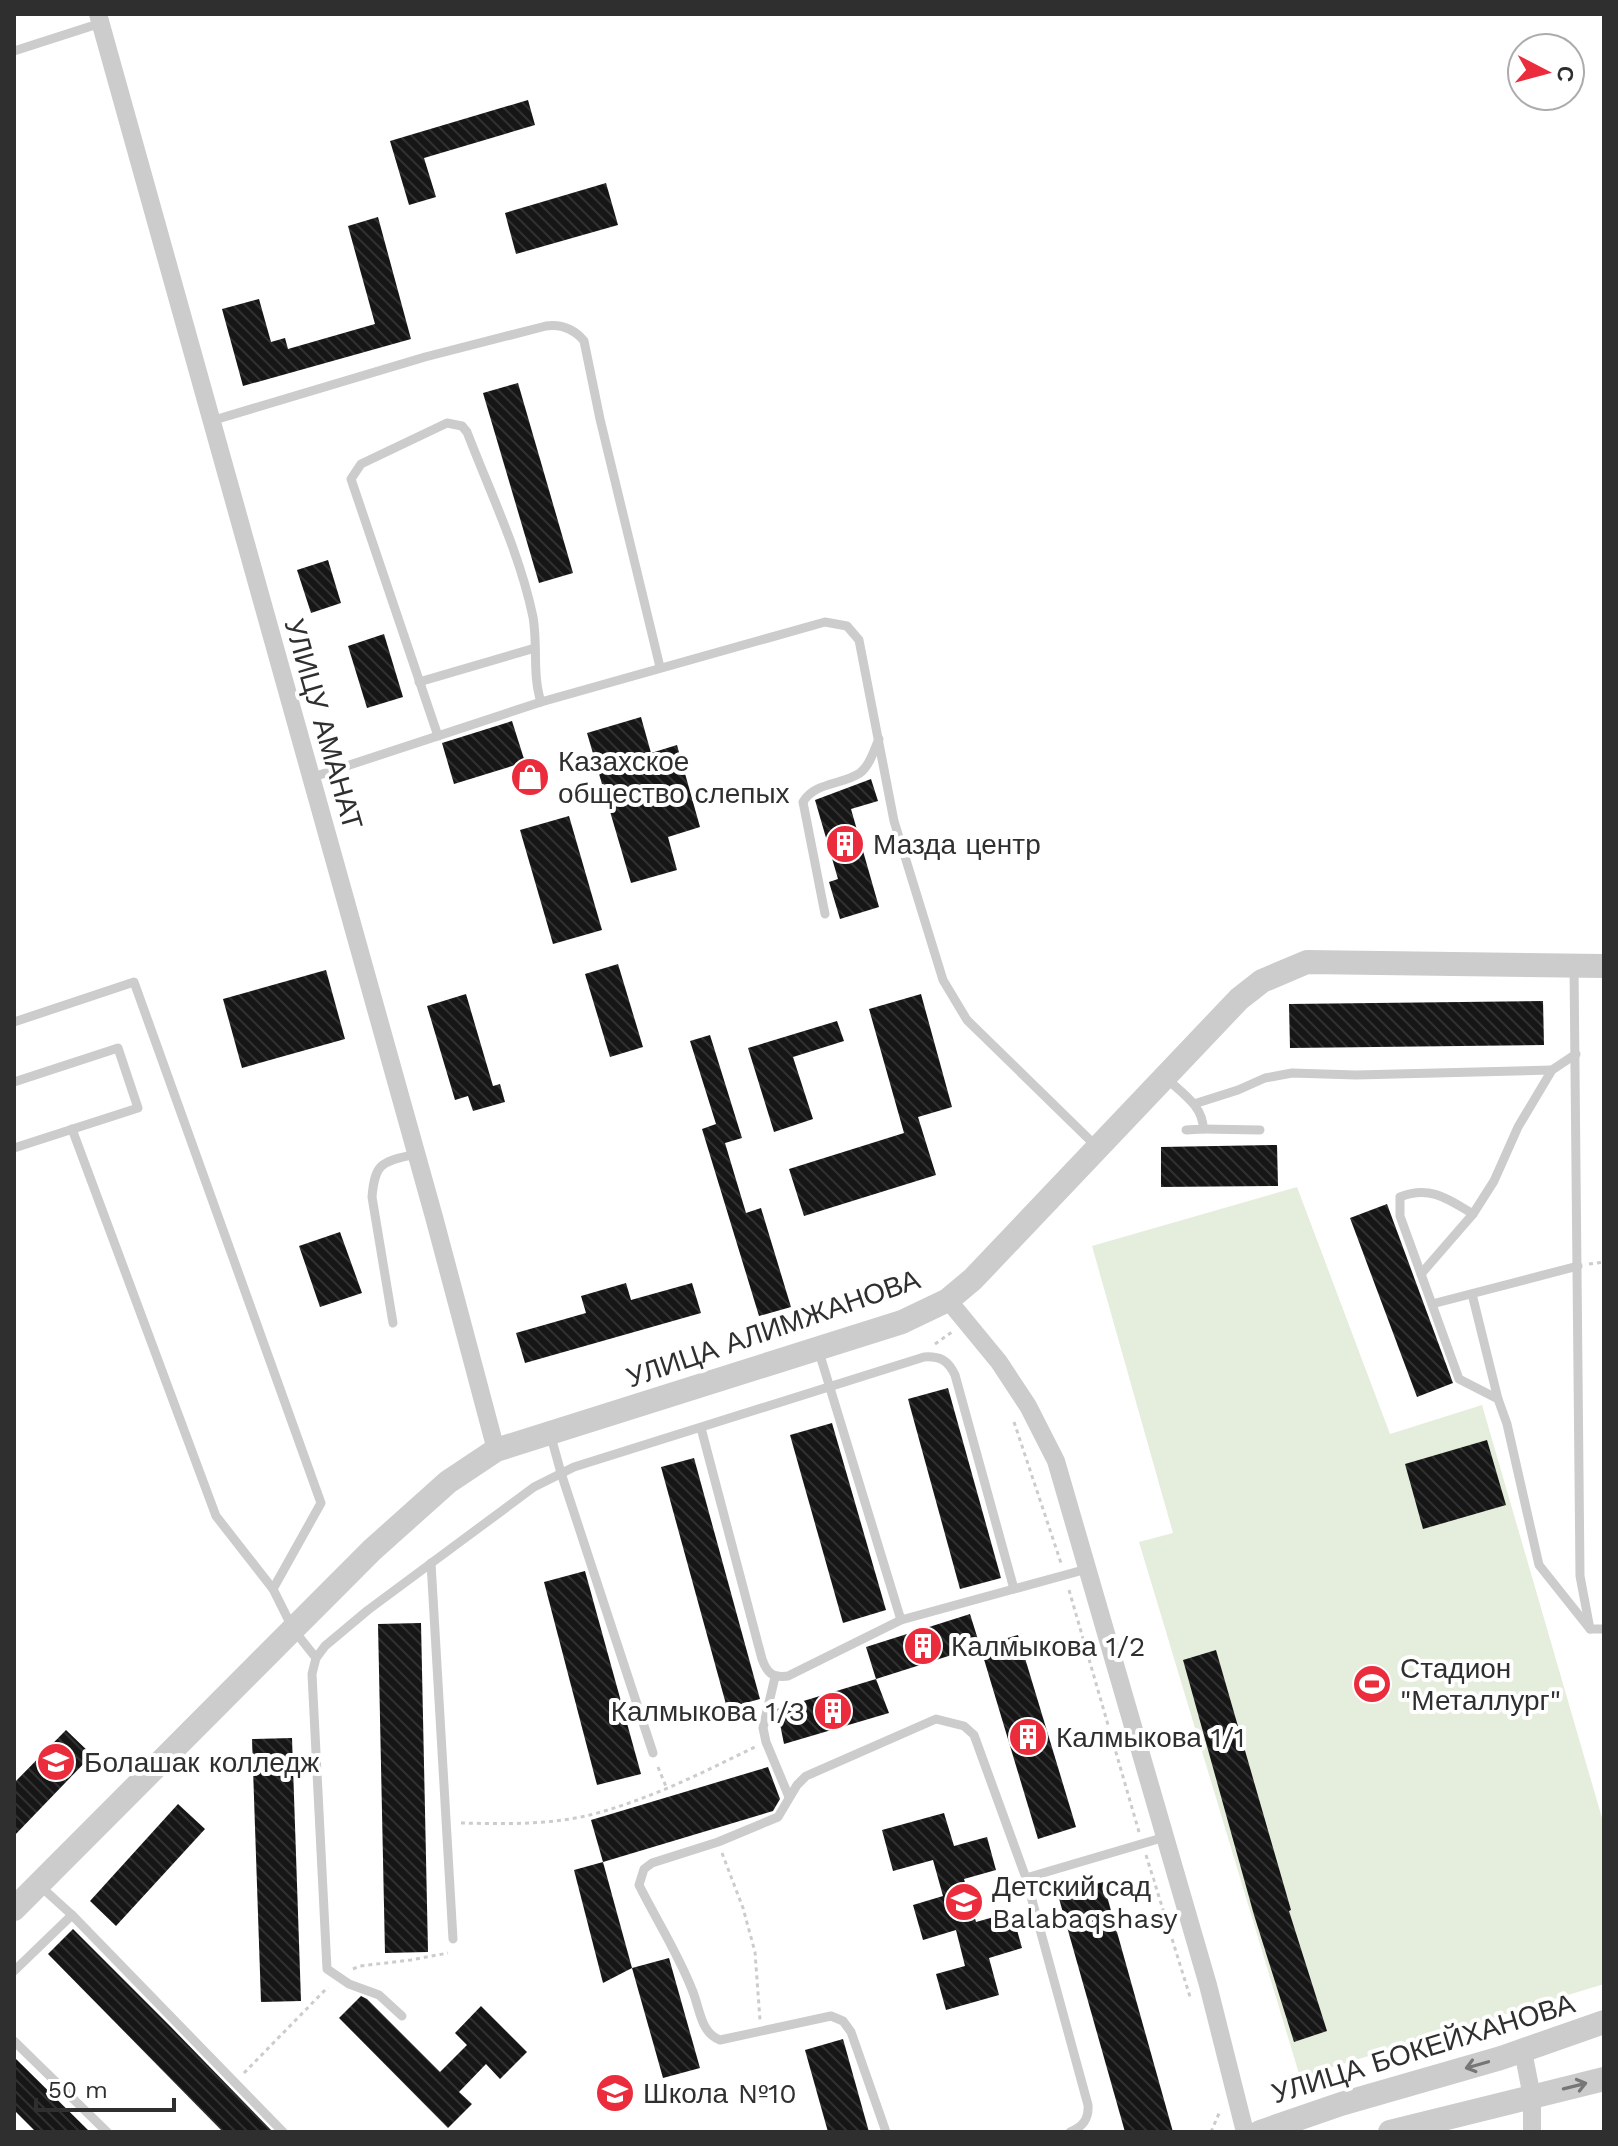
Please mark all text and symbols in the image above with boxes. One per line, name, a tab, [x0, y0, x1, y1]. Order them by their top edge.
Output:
north arrow	[1506, 32, 1586, 112]
text: С	[1552, 65, 1579, 83]
street label: УЛИЦУ АМАНАТ	[278, 615, 369, 833]
place label: Казахское общество слепых	[558, 745, 790, 810]
shop icon: Казахское общество слепых	[509, 756, 551, 798]
building icon: Мазда центр	[824, 823, 866, 865]
place label: Мазда центр	[873, 828, 1041, 861]
street label: УЛИЦА АЛИМЖАНОВА	[622, 1263, 925, 1394]
building icon: Калмыкова 1/2	[902, 1625, 944, 1667]
place label: Калмыкова 1/2	[951, 1630, 1145, 1663]
place label: Стадион "Металлург"	[1400, 1652, 1561, 1717]
sports icon: Стадион "Металлург"	[1351, 1663, 1393, 1705]
building icon: Калмыкова 1/3	[812, 1690, 854, 1732]
place label: Калмыкова 1/3	[611, 1695, 805, 1728]
building icon: Калмыкова 1/1	[1007, 1716, 1049, 1758]
place label: Калмыкова 1/1	[1056, 1721, 1245, 1754]
school or university icon: Болашак колледж	[35, 1741, 77, 1783]
place label: Болашак колледж	[84, 1746, 320, 1779]
place label: Детский сад Balabaqshasy	[992, 1870, 1178, 1935]
school or university icon: Детский сад Balabaqshasy	[943, 1881, 985, 1923]
street label: УЛИЦА БОКЕЙХАНОВА	[1268, 1987, 1579, 2110]
one-way arrow	[1465, 2058, 1491, 2073]
scale bar	[36, 2062, 174, 2112]
school or university icon: Школа №10	[594, 2072, 636, 2114]
text: 50 m	[48, 2076, 108, 2104]
place label: Школа №10	[643, 2077, 797, 2110]
one-way arrow	[1561, 2078, 1587, 2093]

